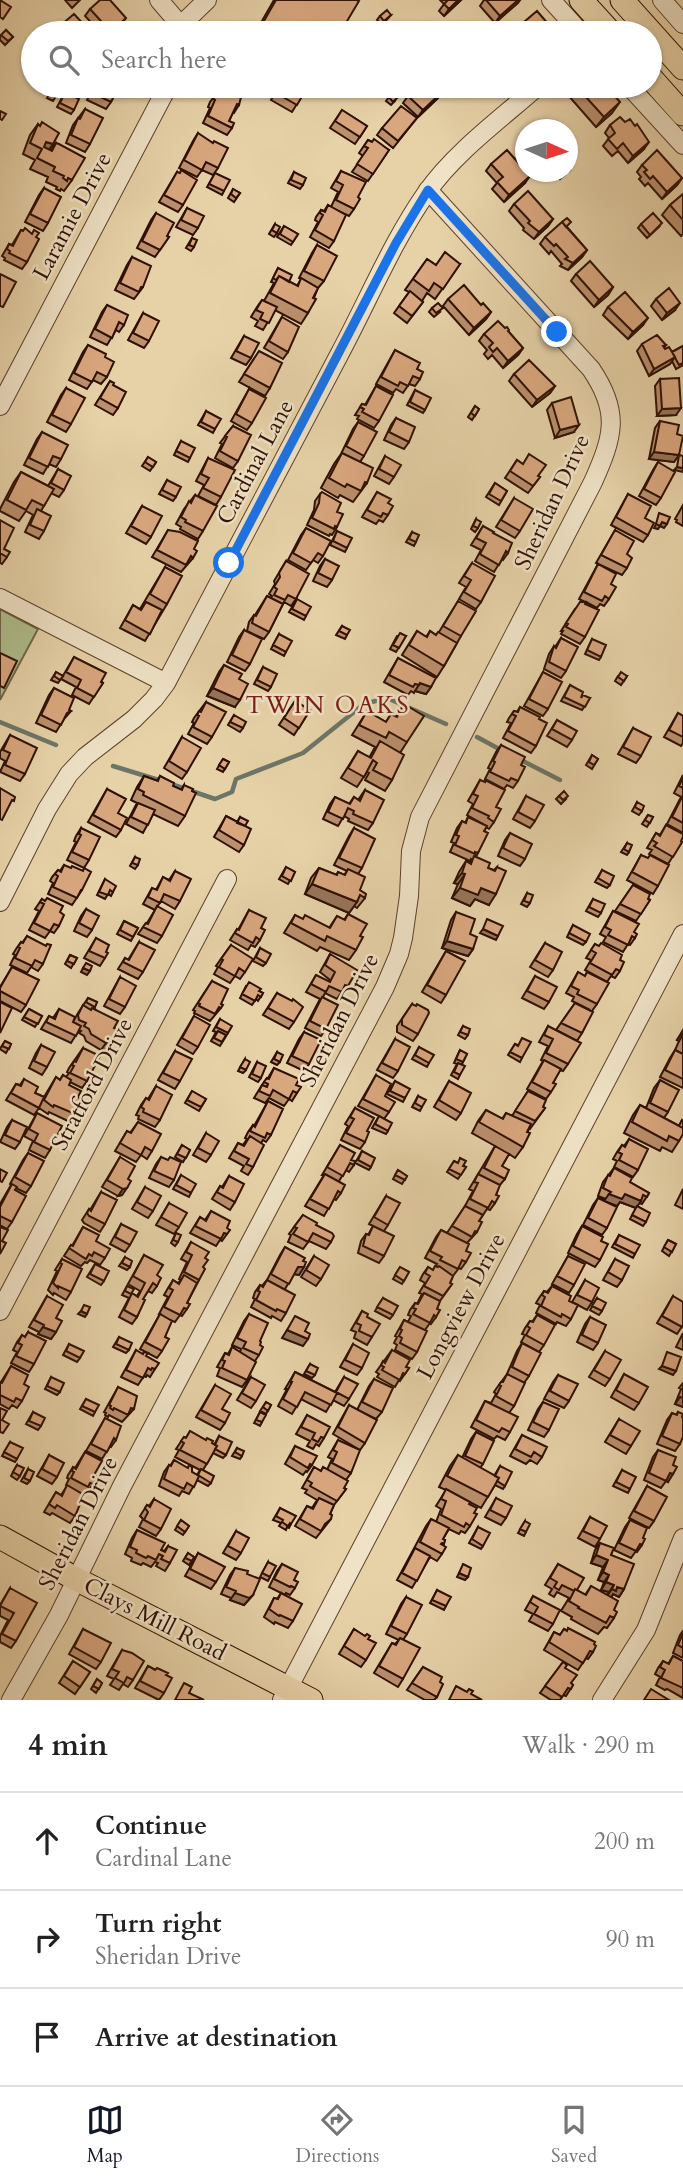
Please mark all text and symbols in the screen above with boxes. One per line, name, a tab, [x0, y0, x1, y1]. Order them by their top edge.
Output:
search box	[21, 21, 662, 98]
icon: search	[45, 41, 83, 79]
text: Search here	[101, 42, 227, 77]
north arrow	[515, 119, 578, 182]
street label: Laramie Drive	[25, 147, 119, 285]
route end	[541, 316, 572, 347]
street label: Cardinal Lane	[209, 394, 301, 530]
street label: Sheridan Drive	[507, 429, 597, 575]
route start	[213, 547, 244, 578]
district label: TWIN OAKS	[246, 689, 410, 722]
street label: Sheridan Drive	[292, 948, 386, 1092]
street label: Stratford Drive	[44, 1012, 140, 1156]
street label: Longview Drive	[409, 1228, 513, 1384]
street label: Sheridan Drive	[31, 1451, 125, 1595]
street label: Clays Mill Road	[78, 1570, 232, 1669]
text: 4 min	[28, 1725, 108, 1766]
text: Walk · 290 m	[522, 1730, 655, 1761]
text: Continue	[95, 1808, 207, 1843]
icon: ahead	[28, 1822, 66, 1860]
text: 200 m	[594, 1826, 655, 1857]
text: Cardinal Lane	[95, 1843, 232, 1874]
text: Turn right	[95, 1906, 222, 1941]
icon: right	[28, 1920, 66, 1958]
text: 90 m	[606, 1924, 655, 1955]
text: Sheridan Drive	[95, 1941, 242, 1972]
icon: arrive	[28, 2018, 66, 2056]
text: Arrive at destination	[95, 2020, 338, 2055]
tab: Map	[86, 2101, 124, 2169]
tab: Directions	[296, 2101, 379, 2169]
tab: Saved	[551, 2101, 597, 2169]

